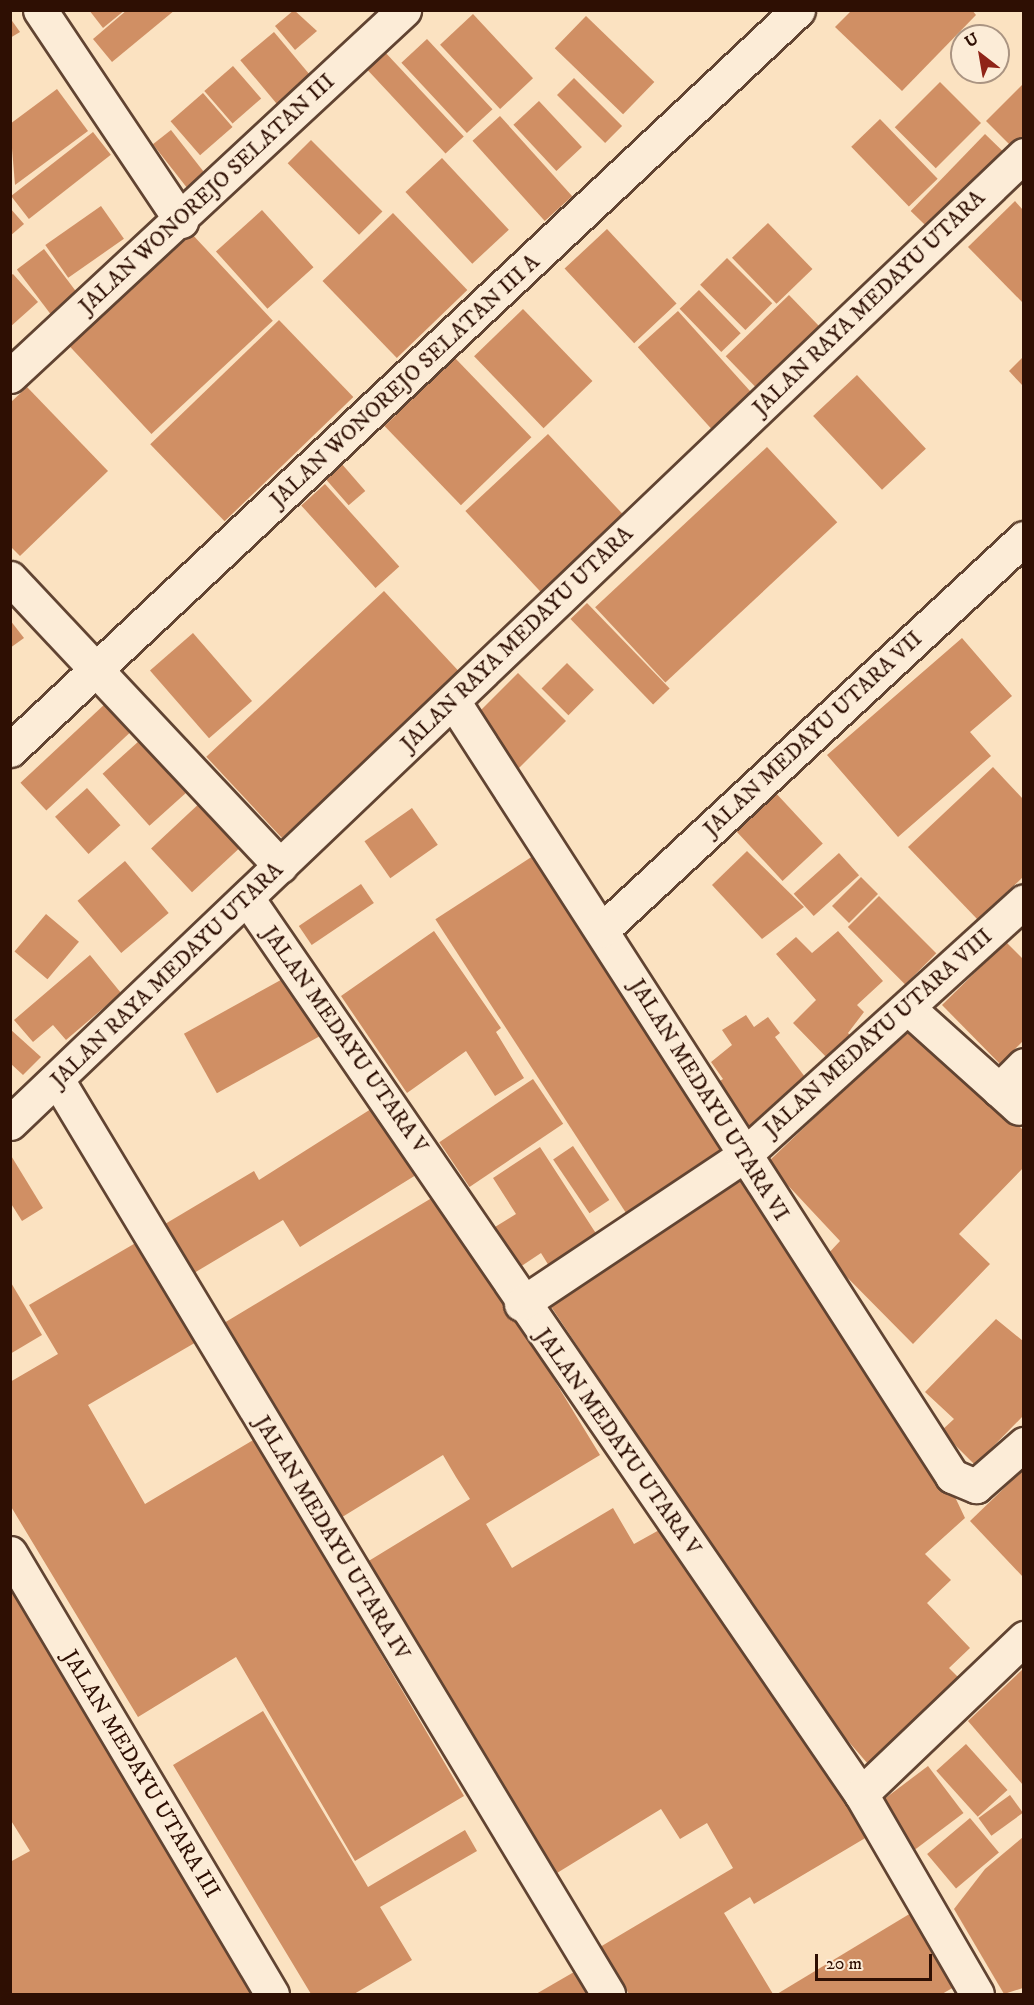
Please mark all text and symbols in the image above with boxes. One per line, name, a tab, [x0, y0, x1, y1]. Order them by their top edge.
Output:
north arrow	[950, 24, 1010, 84]
text: U	[961, 29, 982, 52]
street label: JALAN WONOREJO SELATAN III	[74, 69, 340, 319]
street label: JALAN RAYA MEDAYU UTARA	[747, 185, 991, 421]
street label: JALAN WONOREJO SELATAN III A	[265, 249, 545, 513]
street label: JALAN RAYA MEDAYU UTARA	[395, 521, 639, 757]
street label: JALAN MEDAYU UTARA VII	[698, 626, 928, 842]
street label: JALAN RAYA MEDAYU UTARA	[45, 857, 289, 1093]
street label: JALAN MEDAYU UTARA V	[256, 921, 434, 1159]
street label: JALAN MEDAYU UTARA VIII	[758, 923, 998, 1143]
street label: JALAN MEDAYU UTARA VI	[624, 974, 794, 1226]
street label: JALAN MEDAYU UTARA V	[529, 1323, 707, 1561]
street label: JALAN MEDAYU UTARA IV	[249, 1411, 415, 1665]
street label: JALAN MEDAYU UTARA III	[56, 1645, 226, 1903]
scale bar	[818, 1942, 935, 1980]
text: 20 m	[826, 1953, 862, 1975]

